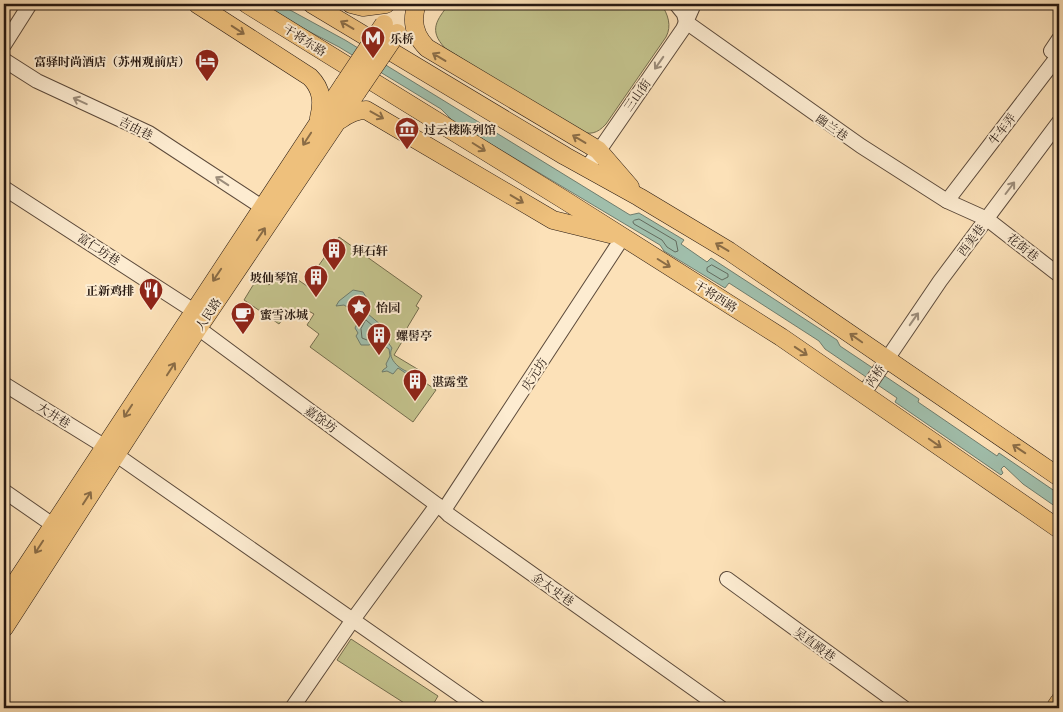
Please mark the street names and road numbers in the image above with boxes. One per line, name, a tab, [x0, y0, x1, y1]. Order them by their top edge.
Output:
street label: 干将东路	[281, 21, 329, 59]
street label: 三山街	[621, 75, 654, 114]
street label: 牛车弄	[985, 110, 1019, 148]
street label: 幽兰巷	[813, 111, 851, 143]
street label: 吉由巷	[117, 113, 155, 143]
street label: 西美巷	[954, 221, 988, 259]
street label: 富仁坊巷	[75, 230, 123, 268]
street label: 花街巷	[1004, 230, 1042, 264]
street label: 干将西路	[692, 277, 740, 315]
street label: 人民路	[192, 295, 224, 333]
street label: 庆元坊	[518, 355, 550, 393]
street label: 芮桥	[862, 362, 888, 390]
street label: 大井巷	[35, 399, 73, 431]
street label: 嘉馀坊	[302, 402, 340, 436]
street label: 金太史巷	[529, 569, 577, 609]
street label: 吴直殿巷	[791, 624, 839, 664]

